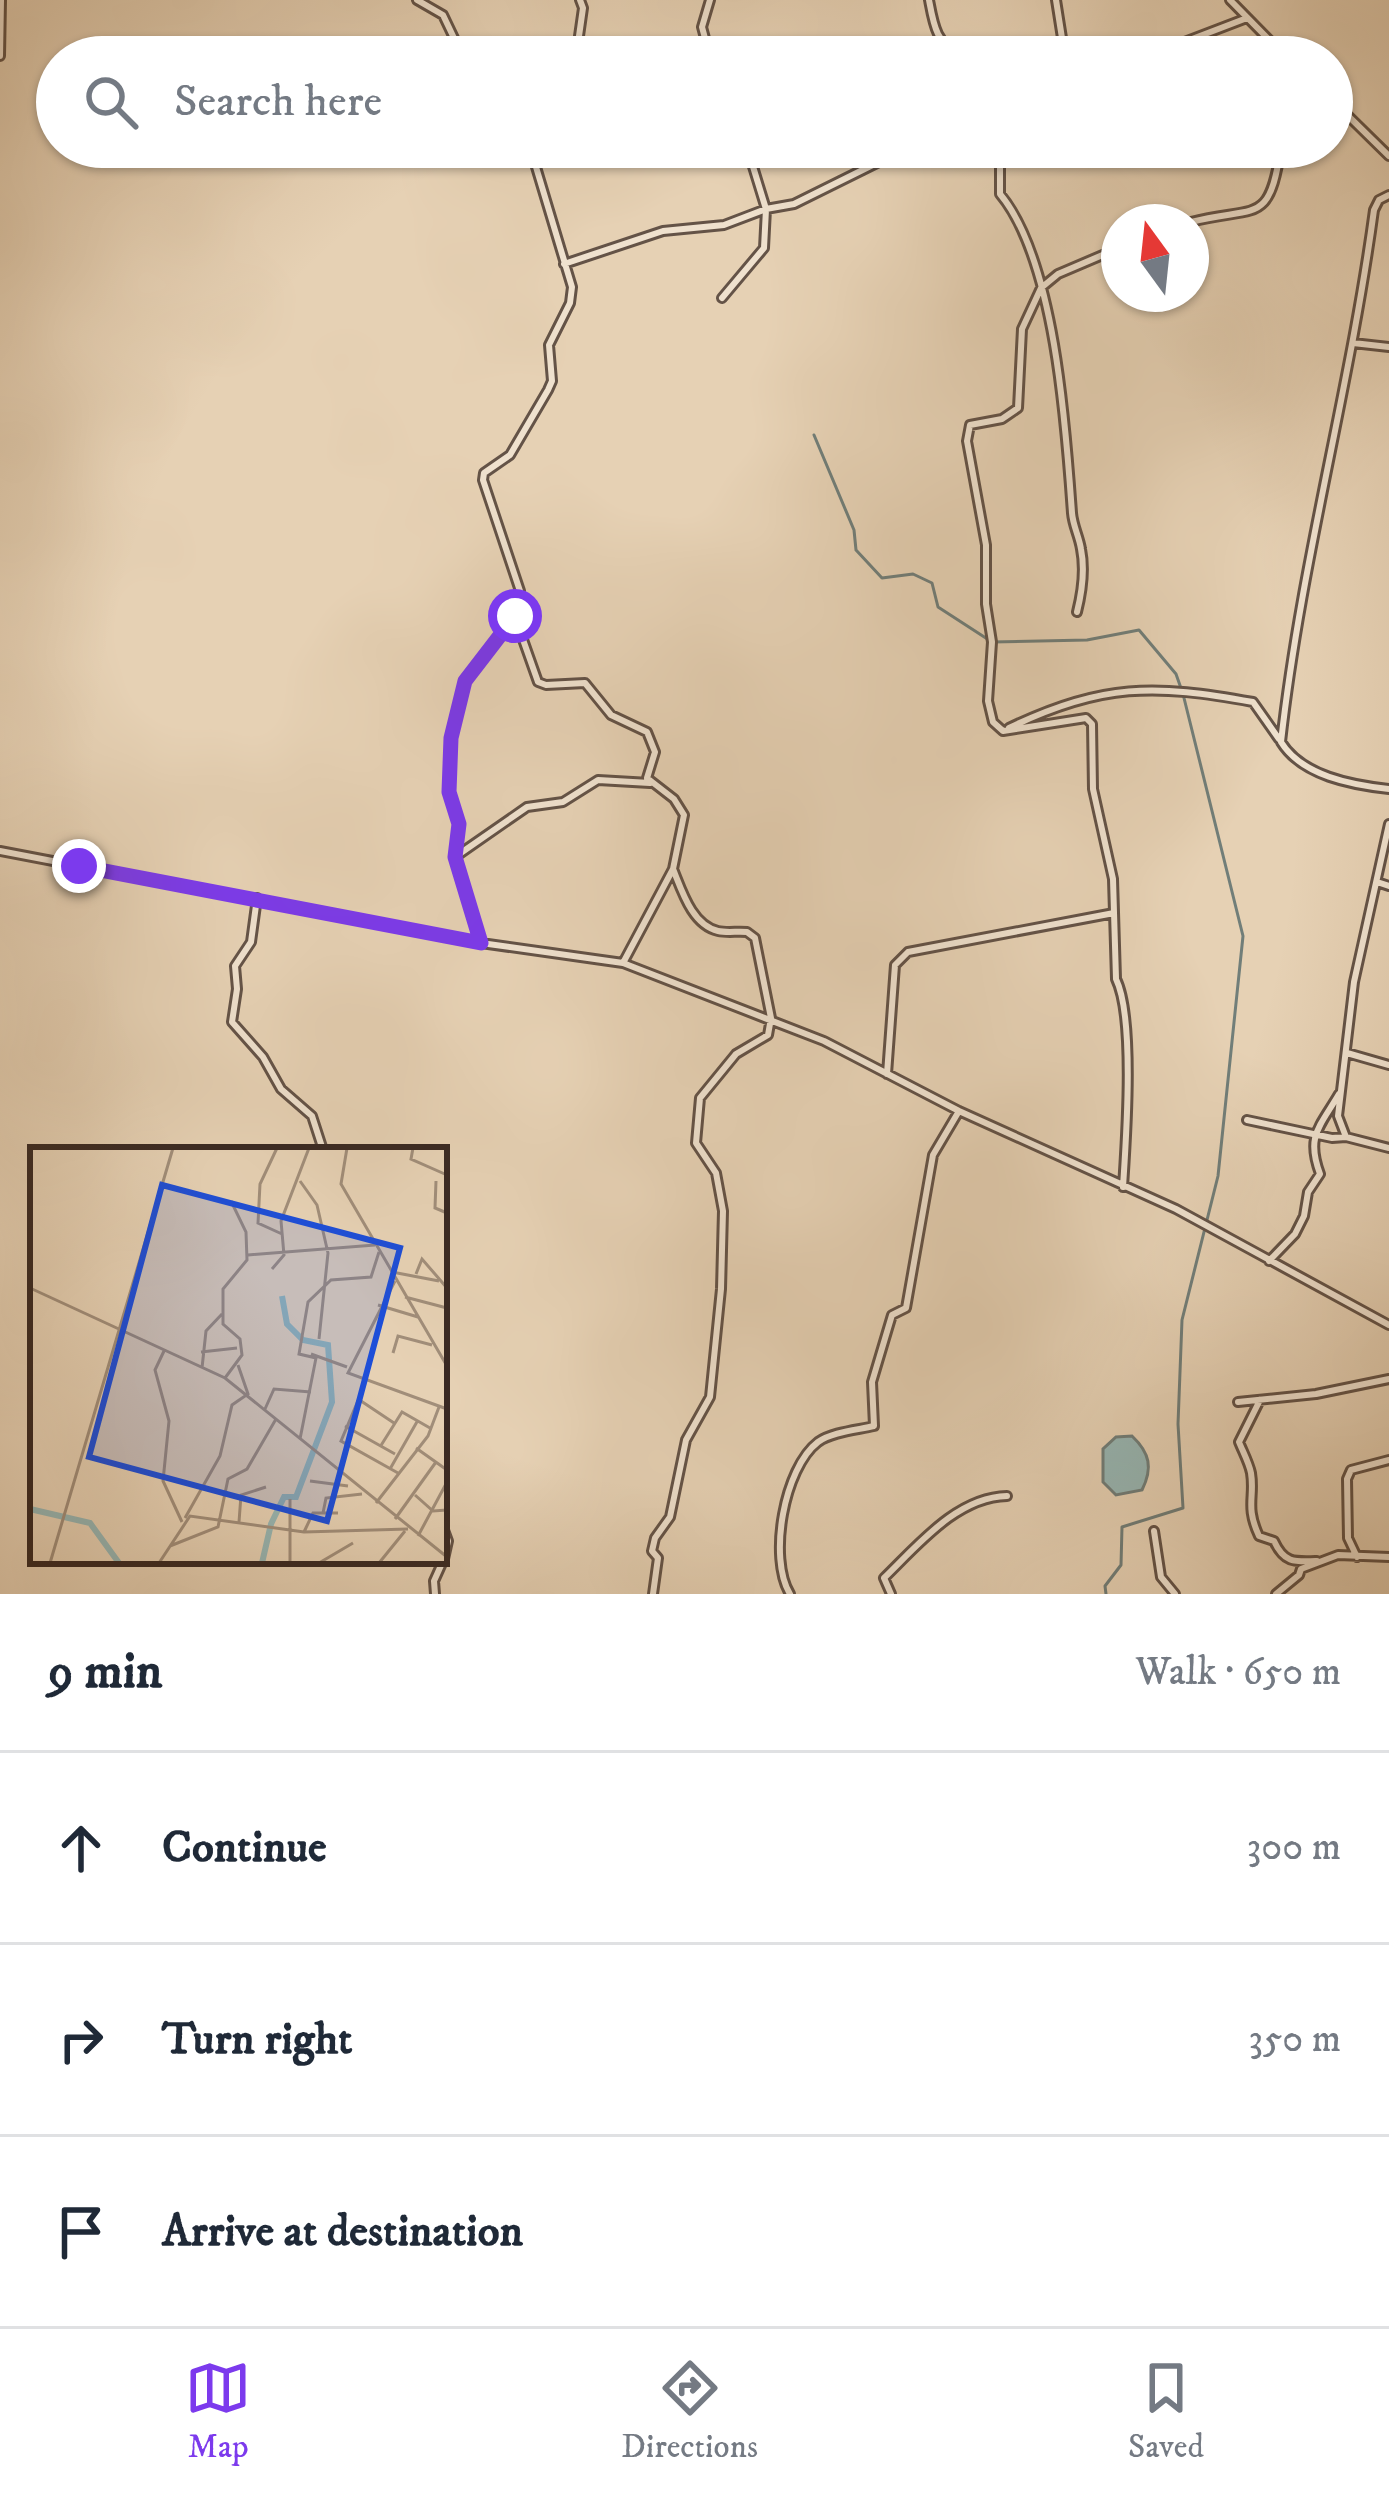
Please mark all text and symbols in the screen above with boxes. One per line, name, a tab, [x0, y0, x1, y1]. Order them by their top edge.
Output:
search box	[36, 36, 1353, 168]
icon: search	[78, 69, 144, 135]
text: Search here	[174, 74, 382, 130]
north arrow	[1101, 204, 1209, 312]
route start	[488, 589, 542, 643]
route end	[52, 839, 106, 893]
inset map	[30, 1147, 447, 1564]
text: 9 min	[48, 1640, 163, 1704]
text: Walk · 650 m	[1136, 1648, 1341, 1697]
icon: ahead	[48, 1815, 114, 1881]
text: Continue	[162, 1820, 327, 1876]
text: 300 m	[1247, 1823, 1341, 1872]
icon: right	[48, 2007, 114, 2073]
text: Turn right	[162, 2012, 352, 2068]
text: 350 m	[1248, 2015, 1341, 2064]
icon: arrive	[48, 2199, 114, 2265]
text: Arrive at destination	[162, 2204, 523, 2260]
tab: Map	[185, 2355, 251, 2468]
tab: Directions	[621, 2355, 758, 2468]
tab: Saved	[1128, 2355, 1204, 2468]

